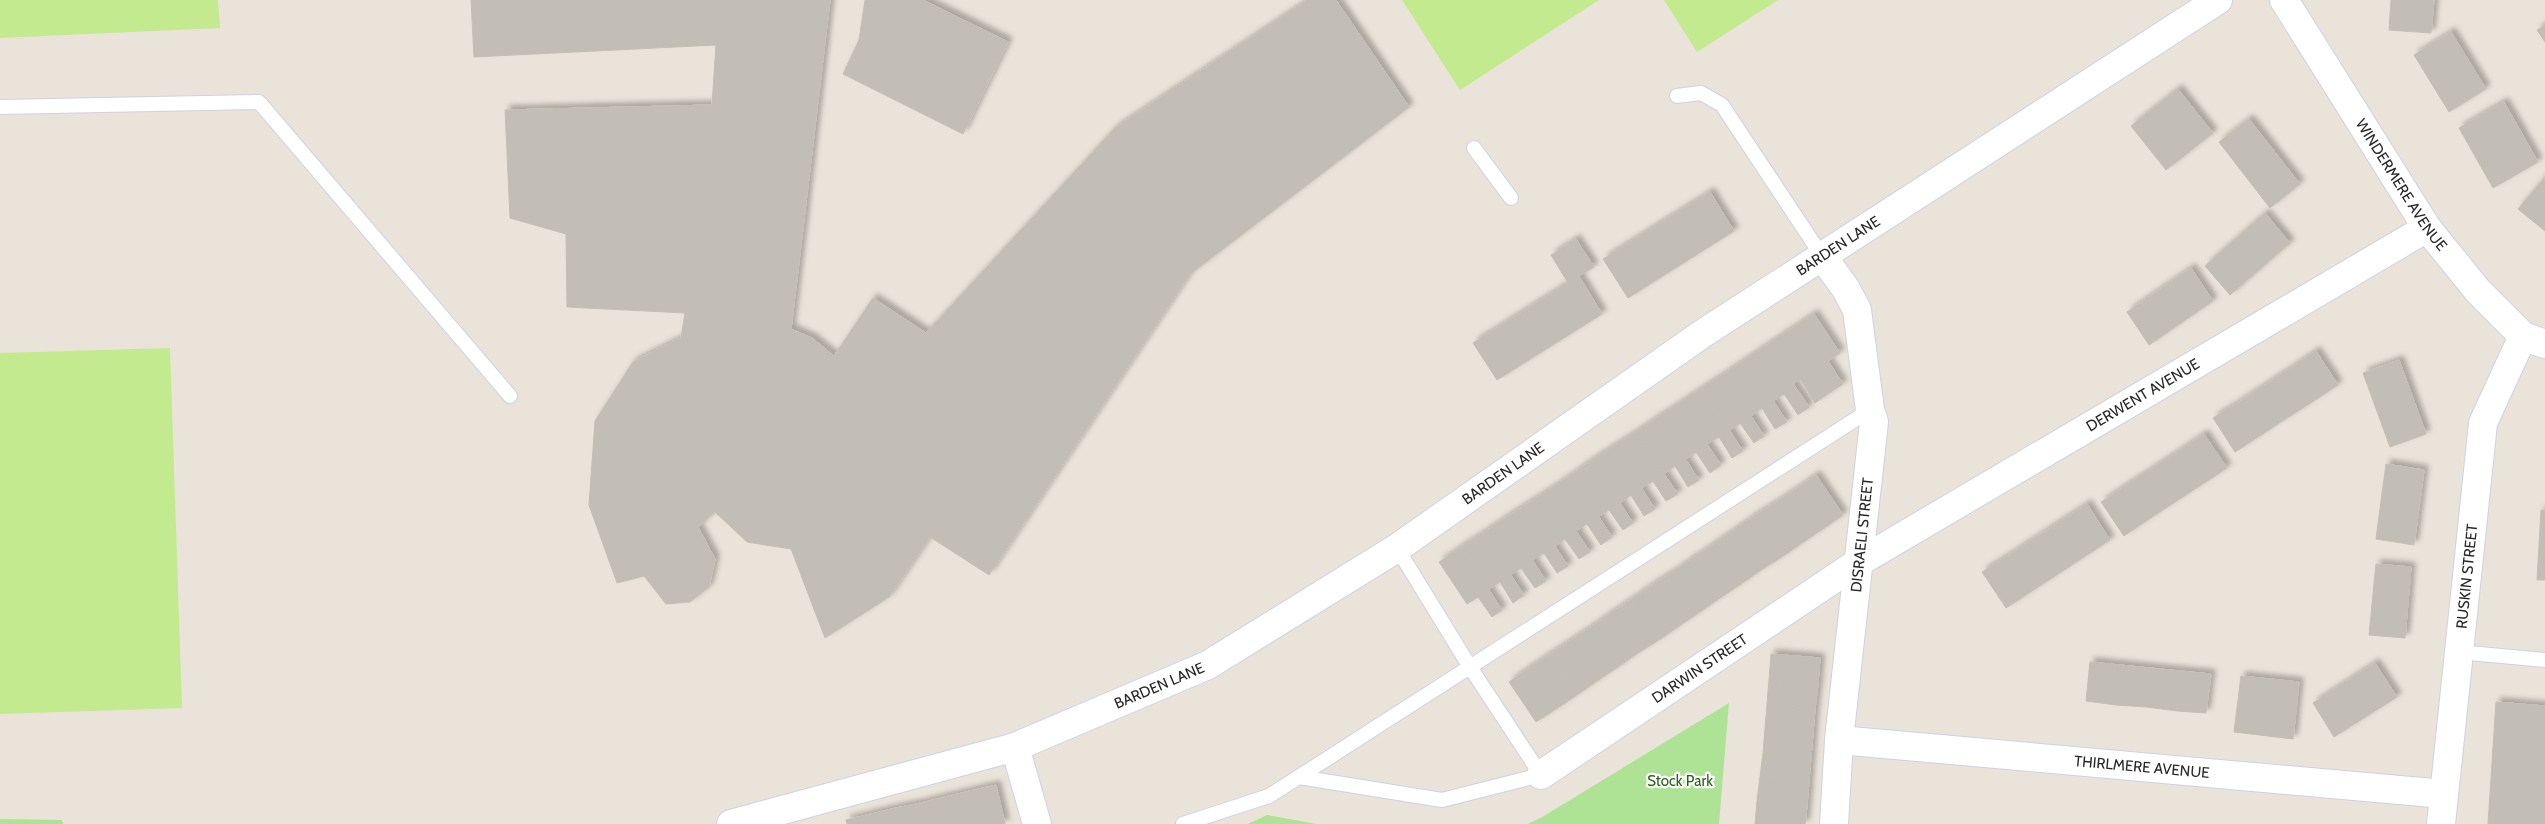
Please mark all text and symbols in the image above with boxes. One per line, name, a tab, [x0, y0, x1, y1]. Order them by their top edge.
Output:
street label: WINDERMERE AVENUE	[2352, 116, 2451, 254]
street label: BARDEN LANE	[1793, 212, 1883, 280]
street label: DERWENT AVENUE	[2083, 355, 2203, 435]
street label: BARDEN LANE	[1459, 439, 1548, 508]
street label: DISRAELI STREET	[1847, 477, 1877, 593]
street label: RUSKIN STREET	[2452, 523, 2481, 630]
street label: DARWIN STREET	[1648, 630, 1751, 707]
street label: BARDEN LANE	[1112, 659, 1207, 713]
street label: THIRLMERE AVENUE	[2073, 752, 2210, 782]
park label: Stock Park	[1647, 772, 1713, 790]

